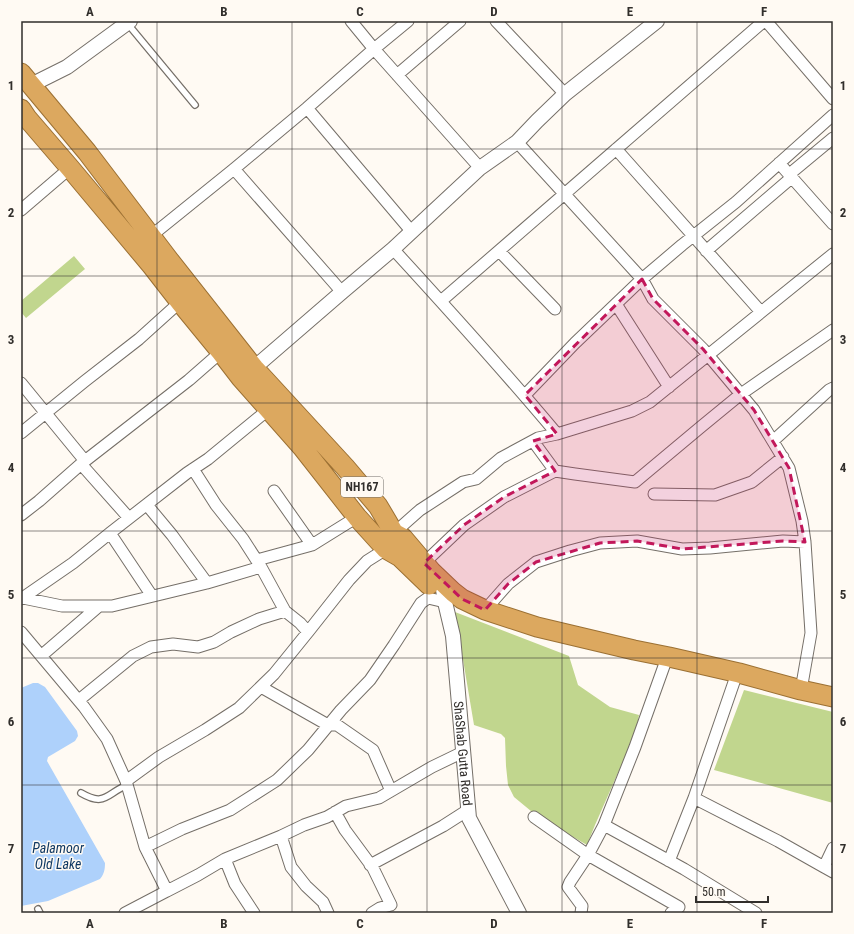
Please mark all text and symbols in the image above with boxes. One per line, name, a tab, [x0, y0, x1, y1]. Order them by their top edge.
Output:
text: A	[86, 4, 94, 19]
text: B	[220, 4, 228, 19]
text: C	[356, 4, 364, 19]
text: D	[490, 4, 498, 19]
text: E	[627, 4, 634, 19]
text: F	[761, 4, 767, 19]
text: 1	[8, 78, 14, 93]
text: 1	[840, 78, 846, 93]
text: 2	[8, 205, 15, 220]
text: 2	[840, 205, 847, 220]
text: 3	[8, 332, 14, 347]
text: 3	[840, 332, 846, 347]
text: 4	[8, 460, 15, 475]
text: 4	[840, 460, 847, 475]
road number: NH167	[341, 477, 383, 497]
text: 5	[8, 587, 15, 602]
text: 5	[840, 587, 847, 602]
street label: ShaShab Gutta Road	[451, 700, 475, 806]
text: 6	[8, 714, 15, 729]
text: 6	[840, 714, 847, 729]
water label: Palamoor Old Lake	[32, 840, 85, 872]
text: 7	[8, 841, 15, 856]
text: 7	[840, 841, 847, 856]
scale bar	[696, 878, 768, 904]
text: 50 m	[702, 885, 726, 899]
text: A	[86, 916, 94, 931]
text: B	[220, 916, 228, 931]
text: C	[356, 916, 364, 931]
text: D	[490, 916, 498, 931]
text: E	[627, 916, 634, 931]
text: F	[761, 916, 767, 931]

